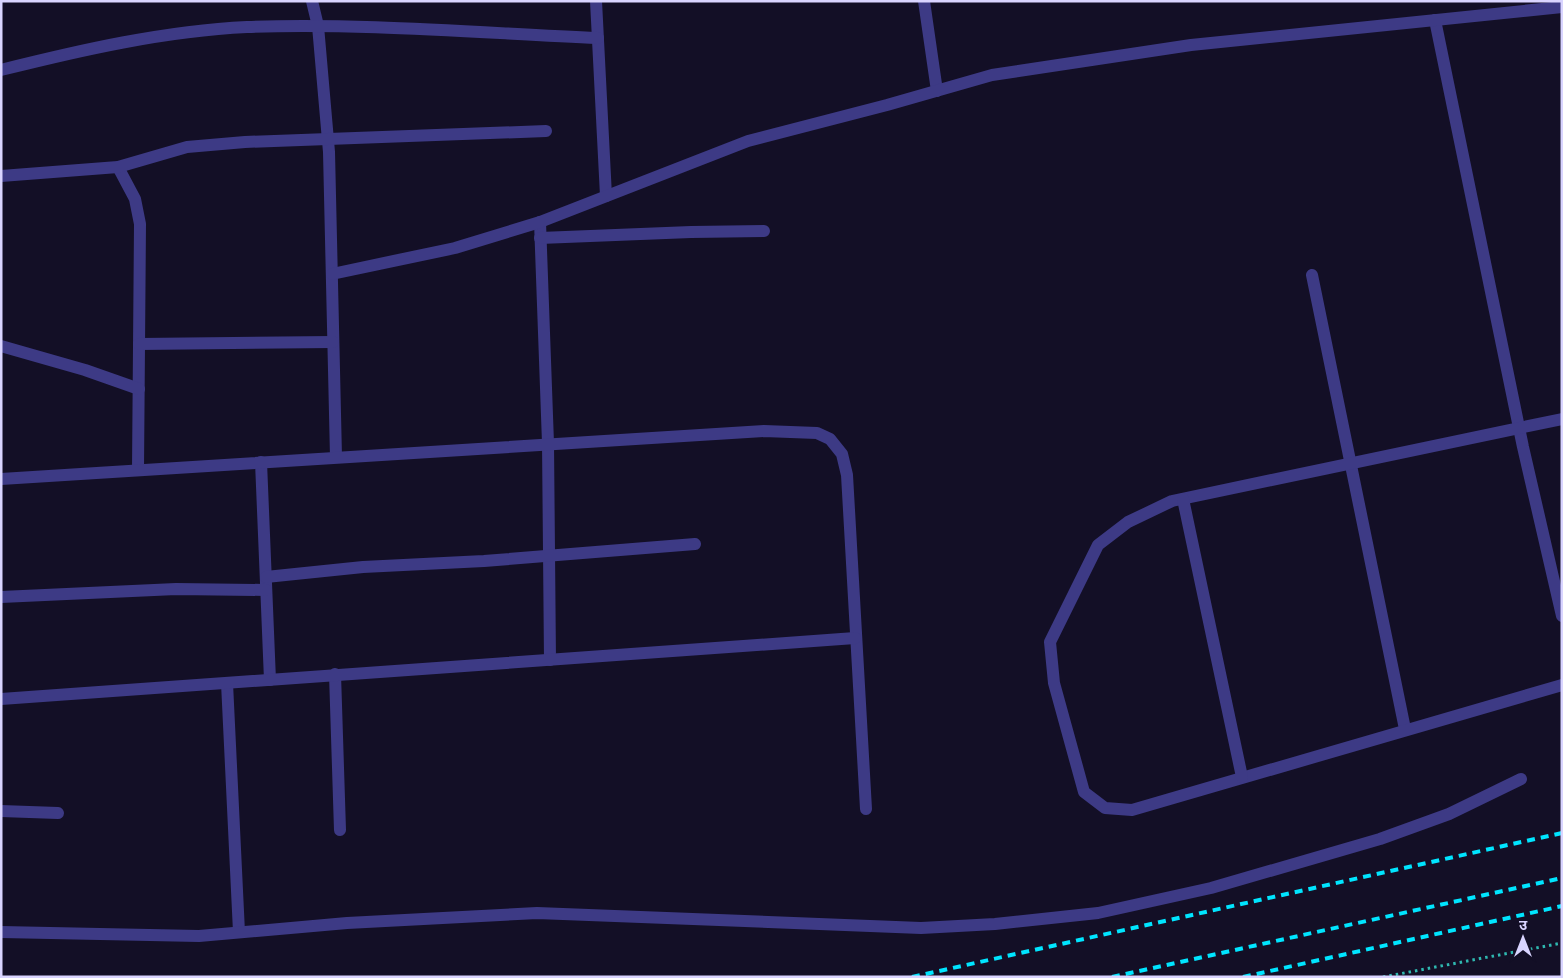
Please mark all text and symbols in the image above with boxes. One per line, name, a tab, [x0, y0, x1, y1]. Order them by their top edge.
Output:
north arrow	[1498, 913, 1548, 963]
text: उ	[1519, 916, 1528, 934]

